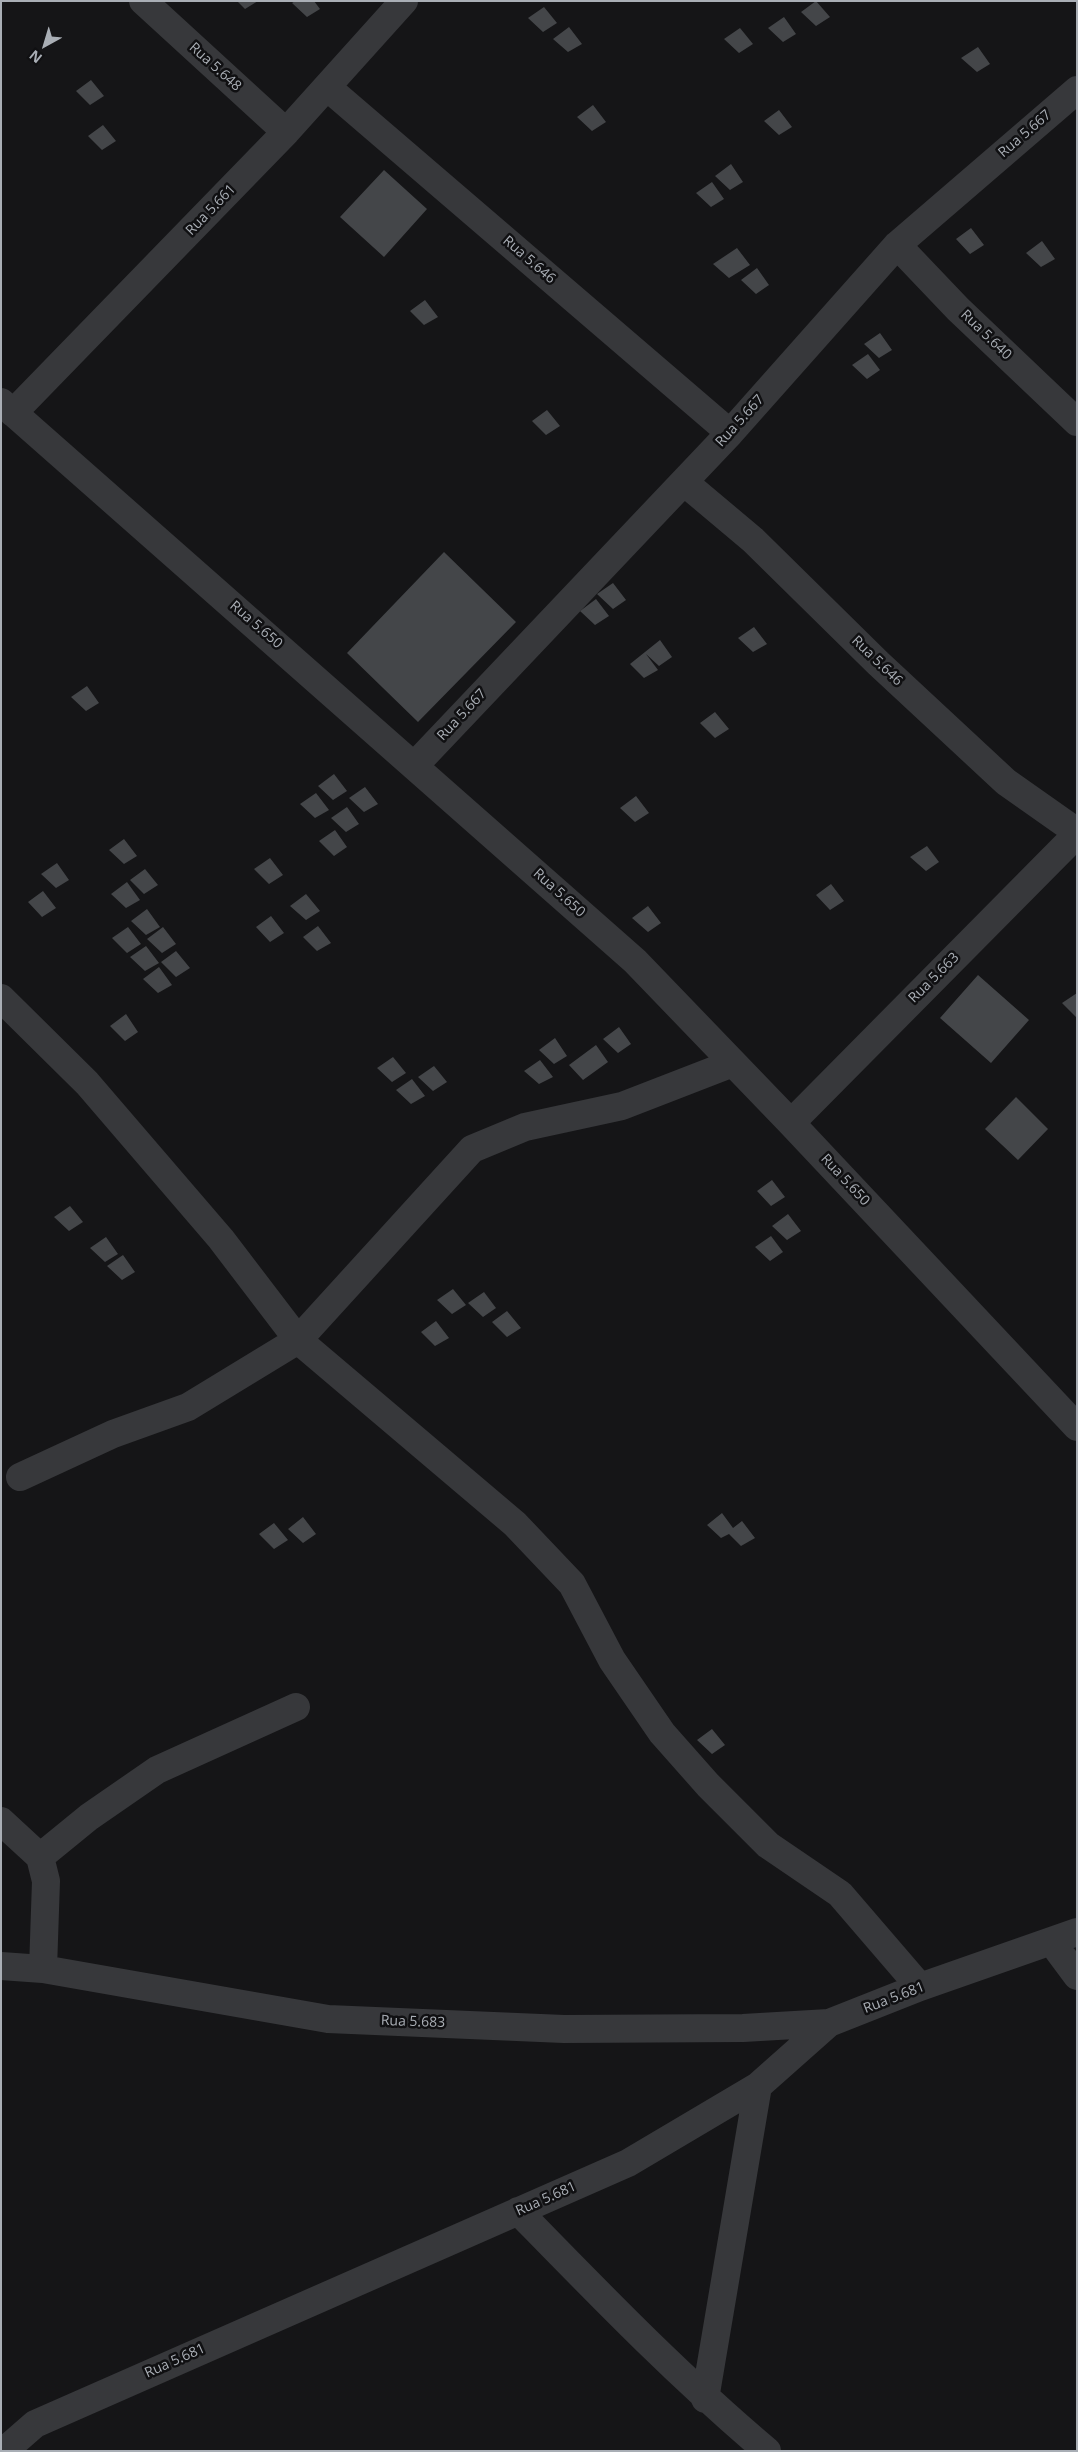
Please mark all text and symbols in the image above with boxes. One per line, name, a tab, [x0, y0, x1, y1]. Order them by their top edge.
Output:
north arrow	[20, 20, 70, 70]
street label: Rua 5.648	[185, 39, 245, 95]
text: N	[25, 46, 46, 68]
street label: Rua 5.667	[995, 107, 1055, 161]
street label: Rua 5.661	[183, 181, 239, 239]
street label: Rua 5.646	[499, 233, 559, 287]
street label: Rua 5.640	[957, 307, 1015, 363]
street label: Rua 5.667	[712, 391, 768, 451]
street label: Rua 5.650	[226, 598, 286, 652]
street label: Rua 5.646	[848, 633, 906, 689]
street label: Rua 5.667	[434, 686, 490, 744]
street label: Rua 5.650	[529, 865, 589, 921]
street label: Rua 5.663	[905, 949, 963, 1007]
street label: Rua 5.650	[817, 1151, 873, 1209]
street label: Rua 5.681	[861, 1979, 927, 2017]
street label: Rua 5.683	[381, 2012, 445, 2032]
street label: Rua 5.681	[513, 2178, 579, 2220]
street label: Rua 5.681	[142, 2340, 208, 2382]

